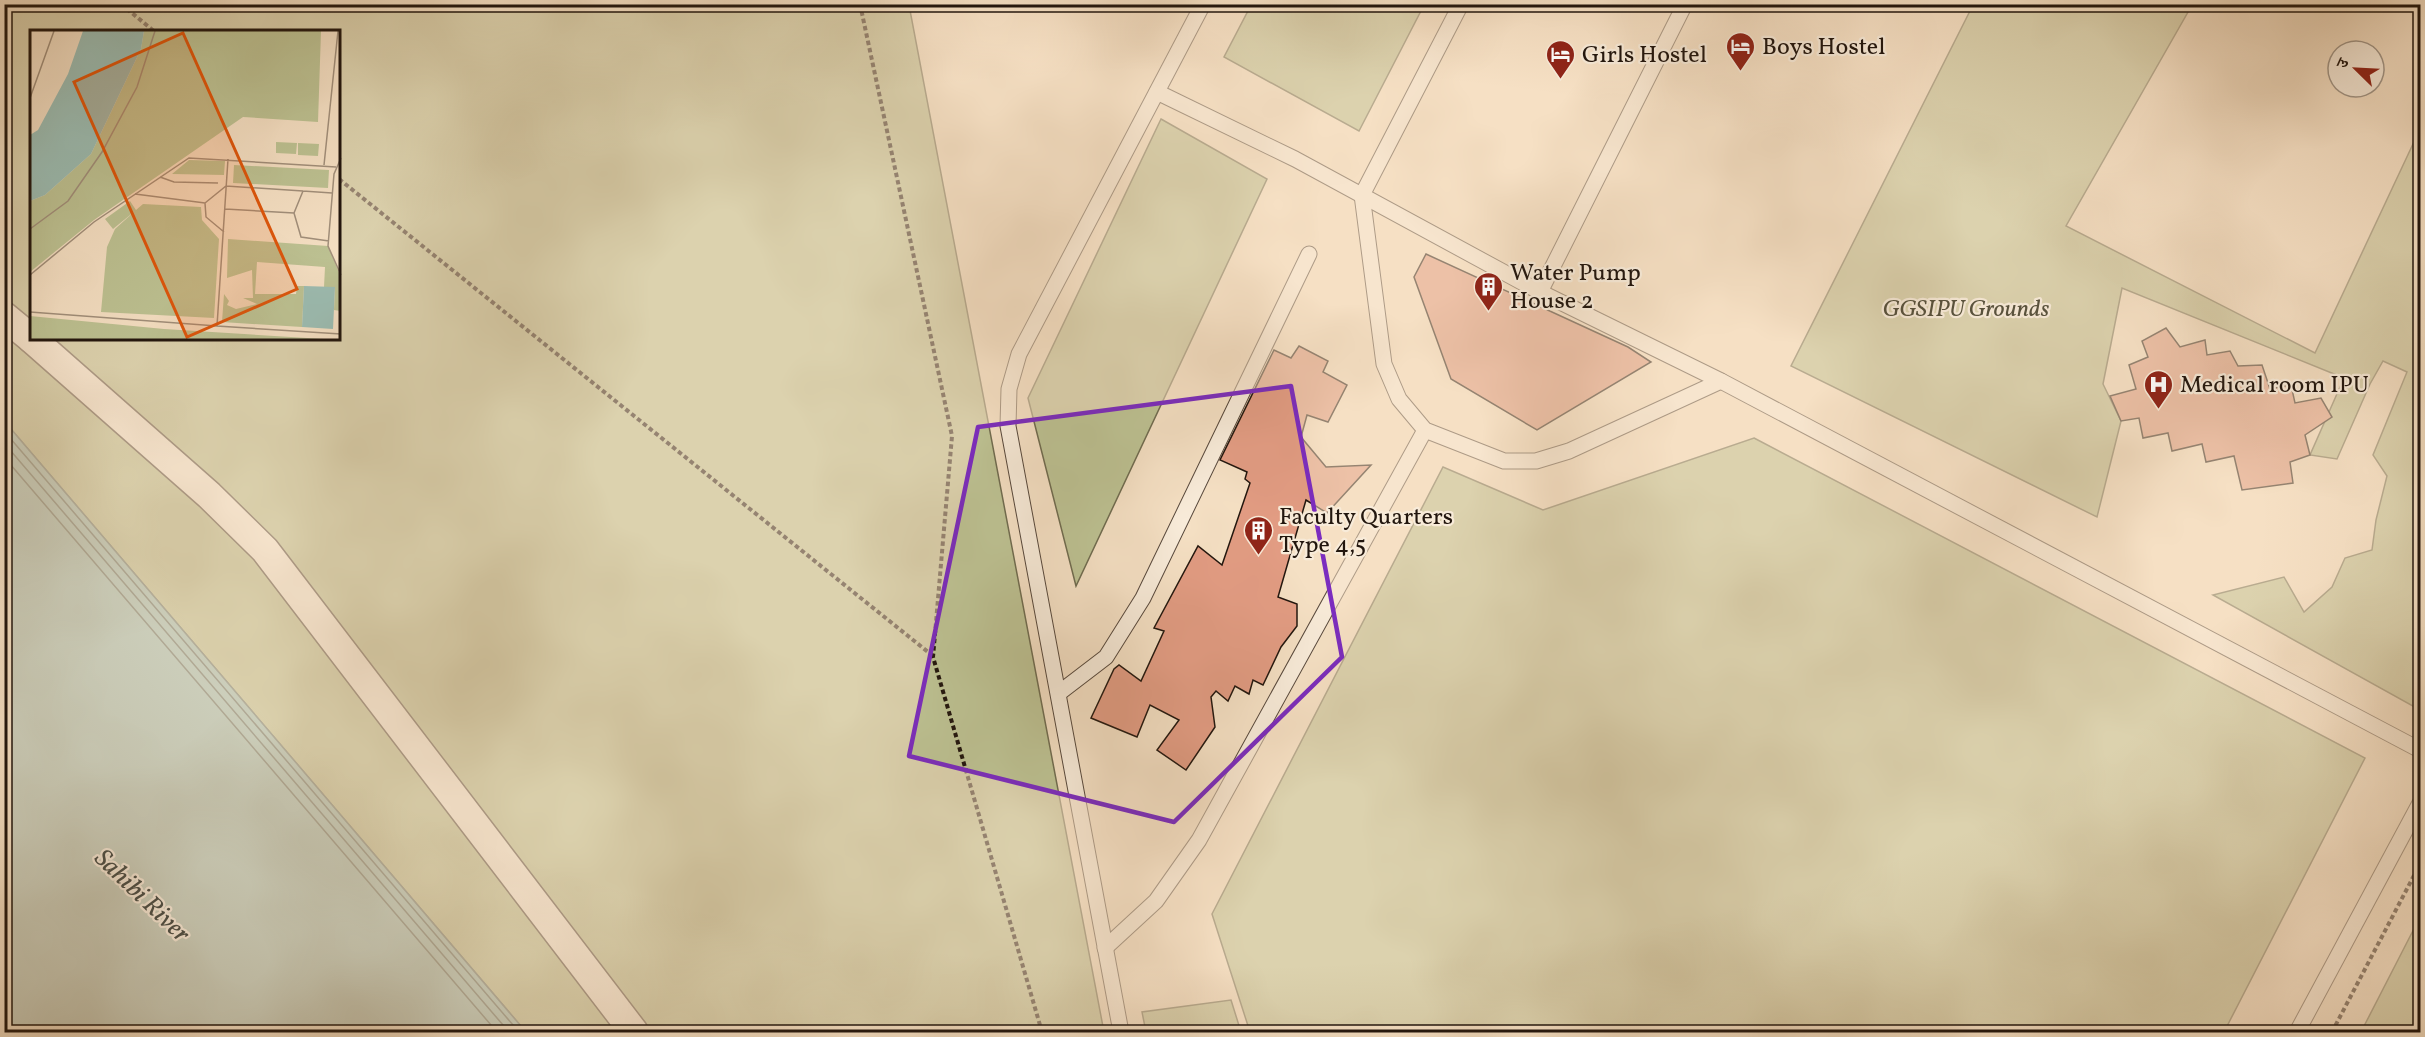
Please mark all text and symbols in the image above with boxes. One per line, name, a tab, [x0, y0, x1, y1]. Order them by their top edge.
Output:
inset map	[30, 30, 340, 340]
hotel icon: Boys Hostel	[1725, 30, 1757, 72]
place label: Boys Hostel	[1762, 31, 1885, 65]
hotel icon: Girls Hostel	[1545, 38, 1577, 80]
place label: Girls Hostel	[1582, 39, 1707, 73]
north arrow	[2326, 39, 2386, 99]
text: उ	[2332, 54, 2357, 73]
place label: Water Pump House 2	[1510, 257, 1641, 319]
building icon: Water Pump House 2	[1473, 270, 1505, 312]
park label: GGSIPU Grounds	[1883, 293, 2050, 327]
hospital icon: Medical room IPU	[2143, 368, 2175, 410]
place label: Medical room IPU	[2180, 369, 2369, 403]
place label: Faculty Quarters Type 4,5	[1279, 501, 1453, 563]
building icon: Faculty Quarters Type 4,5	[1242, 514, 1274, 556]
water label: Sahibi River	[86, 841, 198, 952]

